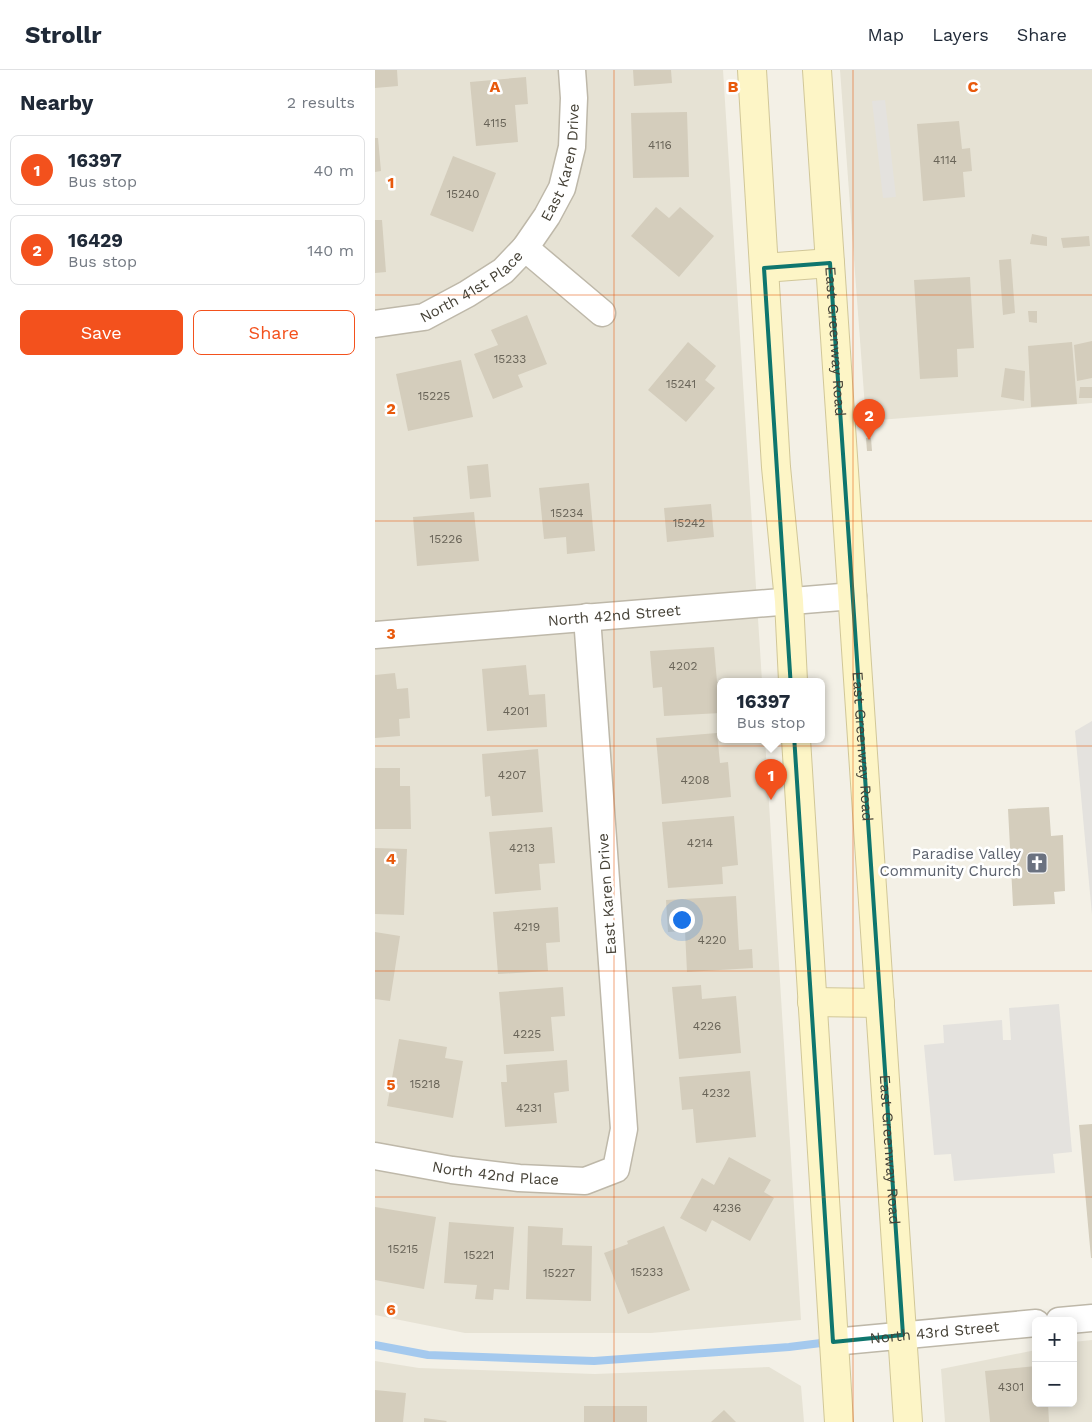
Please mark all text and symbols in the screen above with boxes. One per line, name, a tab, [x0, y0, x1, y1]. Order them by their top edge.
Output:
text: Strollr	[25, 21, 102, 49]
text: Map	[867, 24, 904, 45]
text: Layers	[932, 24, 989, 45]
text: Share	[1017, 24, 1067, 45]
text: A	[490, 77, 501, 96]
text: B	[728, 77, 739, 96]
text: C	[968, 77, 979, 96]
text: Nearby	[20, 90, 93, 115]
text: 2 results	[287, 93, 355, 112]
street label: East Karen Drive	[537, 103, 583, 224]
house number: 4115	[483, 116, 507, 130]
house number: 4116	[648, 138, 672, 152]
text: 16397	[68, 149, 122, 172]
house number: 4114	[933, 153, 957, 167]
text: 1	[34, 161, 40, 180]
text: 40 m	[314, 161, 354, 180]
text: Bus stop	[68, 172, 137, 191]
text: 1	[388, 173, 394, 192]
house number: 15240	[446, 187, 480, 201]
text: 16429	[68, 229, 123, 252]
text: 2	[32, 241, 42, 260]
text: 140 m	[307, 241, 354, 260]
street label: North 41st Place	[417, 247, 527, 327]
text: Bus stop	[68, 252, 137, 271]
street label: East Greenway Road	[821, 266, 849, 417]
button: Save	[20, 310, 183, 355]
button: Share	[193, 310, 355, 355]
house number: 15233	[494, 352, 526, 366]
house number: 15241	[666, 377, 696, 391]
house number: 15225	[418, 389, 450, 403]
text: 2	[386, 399, 396, 418]
pin: 2	[853, 399, 885, 440]
house number: 15234	[551, 506, 584, 520]
house number: 15242	[673, 516, 705, 530]
house number: 15226	[430, 532, 462, 546]
street label: North 42nd Street	[547, 601, 682, 630]
text: 3	[386, 624, 396, 643]
house number: 4202	[669, 659, 697, 673]
street label: East Greenway Road	[849, 671, 877, 822]
popup	[717, 678, 825, 743]
text: 16397	[737, 690, 790, 713]
house number: 4201	[503, 704, 529, 718]
text: Bus stop	[737, 713, 805, 732]
pin: 1	[755, 759, 787, 800]
house number: 4207	[498, 768, 526, 782]
house number: 4208	[680, 773, 710, 787]
street label: East Karen Drive	[594, 833, 620, 955]
house number: 4214	[687, 836, 713, 850]
house number: 4213	[509, 841, 535, 855]
place label: Paradise Valley Community Church	[879, 845, 1021, 880]
text: 4	[386, 849, 396, 868]
church icon: Paradise Valley Community Church	[1025, 851, 1049, 875]
your location	[669, 907, 695, 933]
house number: 4219	[514, 920, 540, 934]
house number: 4220	[698, 933, 726, 947]
house number: 4226	[693, 1019, 721, 1033]
house number: 4225	[513, 1027, 541, 1041]
street label: East Greenway Road	[876, 1074, 904, 1225]
text: 5	[386, 1075, 396, 1094]
house number: 15218	[410, 1077, 440, 1091]
house number: 4232	[702, 1086, 730, 1100]
house number: 4231	[516, 1101, 542, 1115]
street label: North 42nd Place	[431, 1158, 559, 1189]
house number: 4236	[713, 1201, 741, 1215]
house number: 15215	[388, 1242, 418, 1256]
house number: 15221	[464, 1248, 494, 1262]
house number: 15233	[631, 1265, 663, 1279]
house number: 15227	[543, 1266, 575, 1280]
text: 6	[386, 1300, 396, 1319]
street label: North 43rd Street	[869, 1317, 1001, 1348]
map controls	[1032, 1317, 1077, 1407]
button: +	[1032, 1317, 1077, 1362]
button: −	[1032, 1362, 1077, 1407]
house number: 4301	[998, 1380, 1024, 1394]

